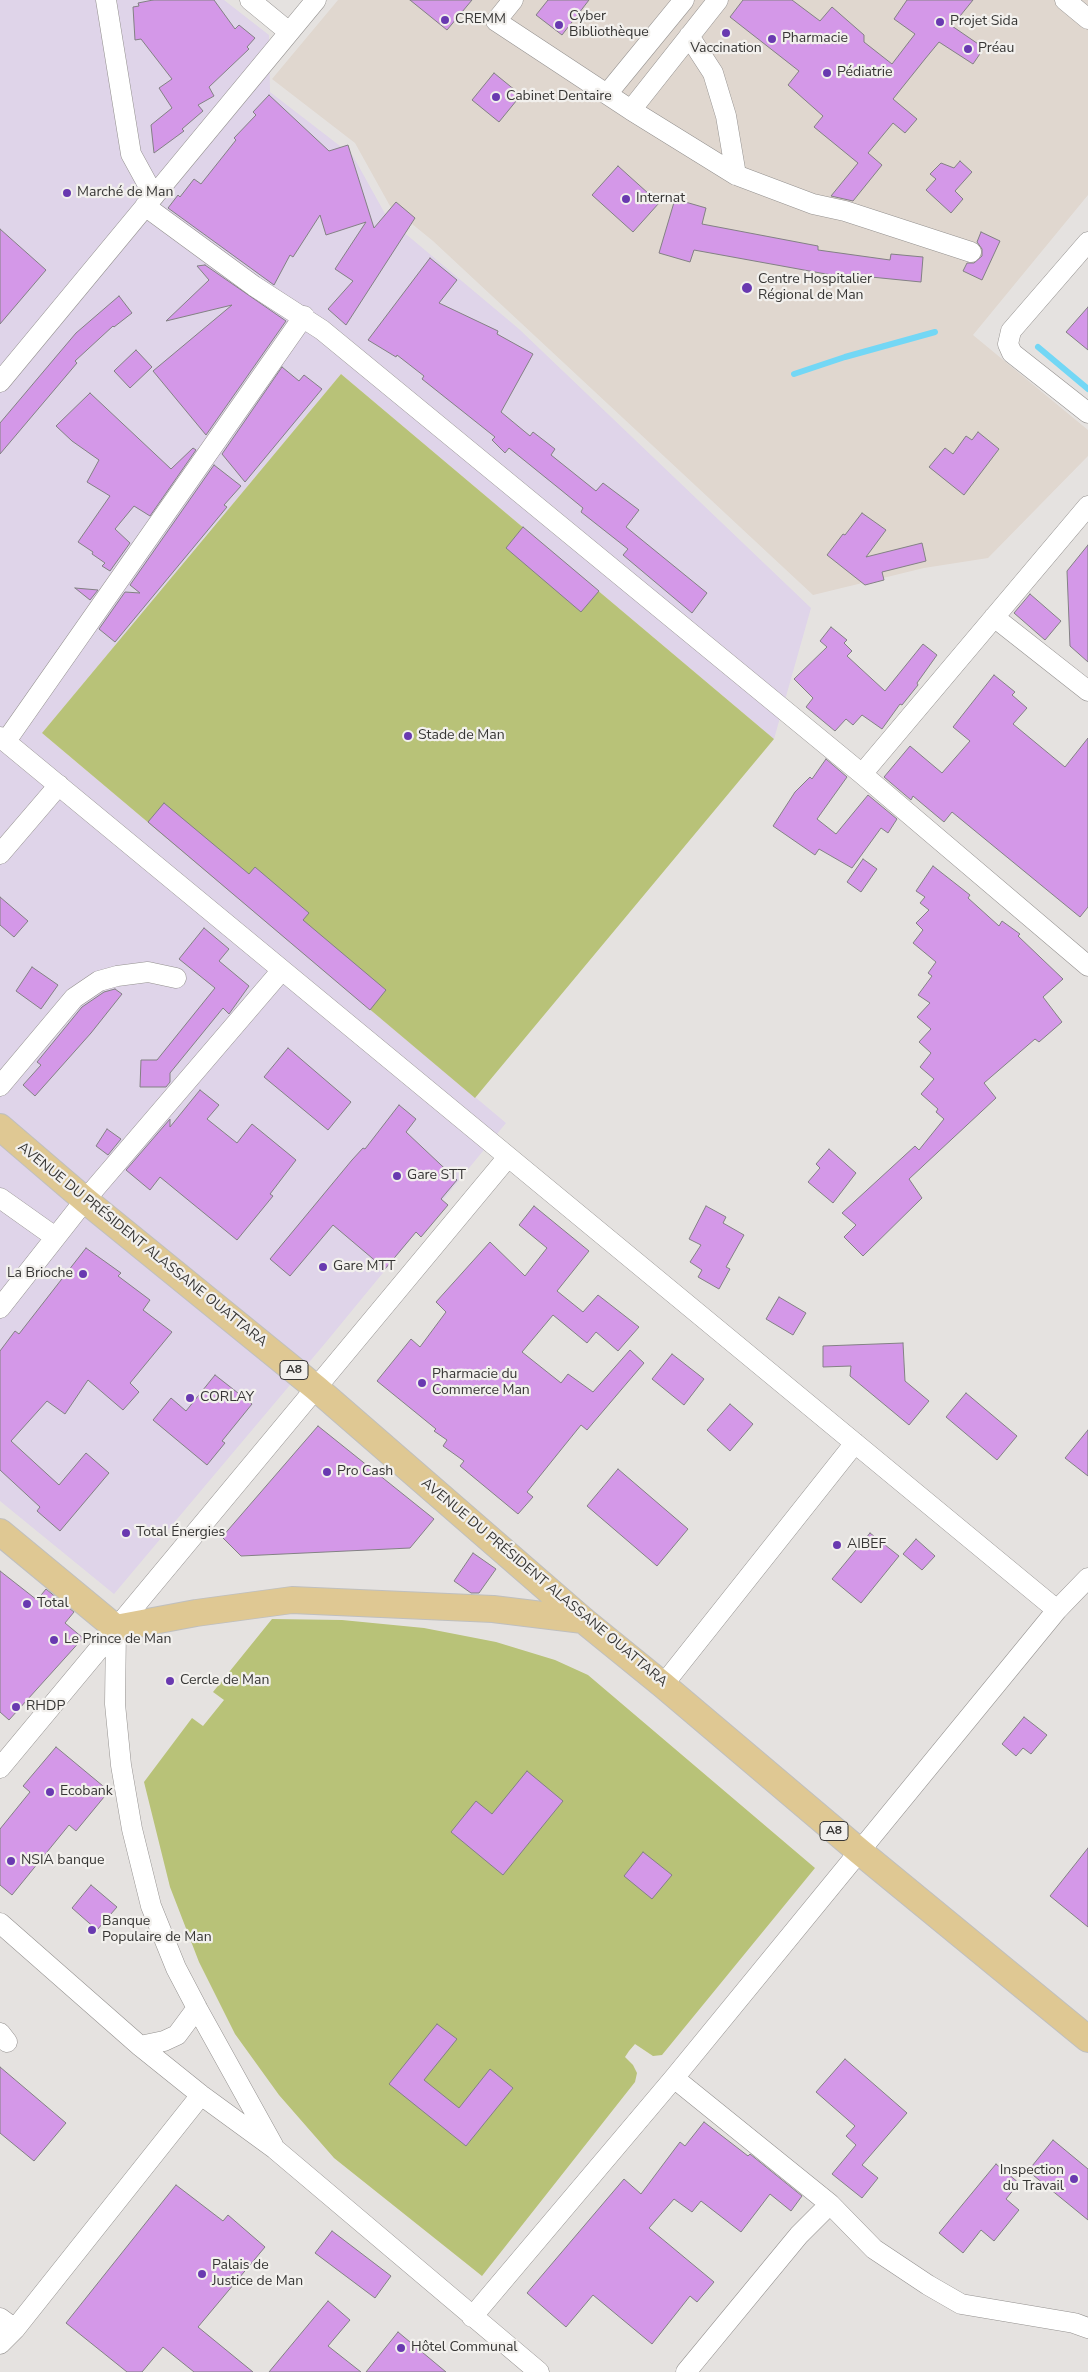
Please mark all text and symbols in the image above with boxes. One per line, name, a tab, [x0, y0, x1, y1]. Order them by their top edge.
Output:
place label: Cyber Bibliothèque	[569, 9, 649, 41]
place label: CREMM	[455, 12, 506, 28]
marker: CREMM	[439, 14, 451, 26]
place label: Projet Sida	[950, 14, 1018, 30]
marker: Projet Sida	[934, 16, 946, 28]
marker: Cyber Bibliothèque	[553, 19, 565, 31]
marker: Vaccination	[720, 27, 732, 39]
place label: Pharmacie	[782, 31, 848, 47]
marker: Pharmacie	[766, 33, 778, 45]
place label: Vaccination	[690, 41, 762, 57]
place label: Préau	[978, 41, 1014, 57]
marker: Préau	[962, 43, 974, 55]
place label: Pédiatrie	[837, 65, 892, 81]
marker: Pédiatrie	[821, 67, 833, 79]
place label: Cabinet Dentaire	[506, 89, 612, 105]
marker: Cabinet Dentaire	[490, 91, 502, 103]
place label: Marché de Man	[77, 185, 173, 201]
marker: Marché de Man	[61, 187, 73, 199]
place label: Internat	[636, 191, 685, 207]
marker: Internat	[620, 193, 632, 205]
place label: Centre Hospitalier Régional de Man	[758, 272, 872, 304]
marker: Centre Hospitalier Régional de Man	[740, 281, 754, 295]
place label: Stade de Man	[418, 728, 505, 744]
marker: Stade de Man	[402, 730, 414, 742]
street label: AVENUE DU PRÉSIDENT ALASSANE OUATTARA	[14, 1139, 270, 1351]
place label: Gare STT	[407, 1168, 466, 1184]
marker: Gare STT	[391, 1170, 403, 1182]
place label: Gare MTT	[333, 1259, 396, 1275]
marker: Gare MTT	[317, 1261, 329, 1273]
place label: La Brioche	[7, 1266, 73, 1282]
marker: La Brioche	[77, 1268, 89, 1280]
road number: A8	[280, 1360, 308, 1380]
place label: Pharmacie du Commerce Man	[432, 1367, 530, 1400]
marker: Pharmacie du Commerce Man	[416, 1377, 428, 1389]
place label: CORLAY	[200, 1390, 254, 1406]
marker: CORLAY	[184, 1392, 196, 1404]
place label: Pro Cash	[337, 1464, 393, 1480]
marker: Pro Cash	[321, 1466, 333, 1478]
street label: AVENUE DU PRÉSIDENT ALASSANE OUATTARA	[418, 1475, 670, 1691]
place label: Total Énergies	[136, 1525, 225, 1541]
marker: Total Énergies	[120, 1527, 132, 1539]
place label: AIBEF	[847, 1537, 886, 1553]
marker: AIBEF	[831, 1539, 843, 1551]
place label: Total	[37, 1596, 69, 1612]
marker: Total	[21, 1598, 33, 1610]
place label: Le Prince de Man	[64, 1632, 171, 1648]
marker: Le Prince de Man	[48, 1634, 60, 1646]
place label: Cercle de Man	[180, 1673, 269, 1689]
marker: Cercle de Man	[164, 1675, 176, 1687]
place label: RHDP	[26, 1699, 65, 1715]
marker: RHDP	[10, 1701, 22, 1713]
place label: Ecobank	[60, 1784, 113, 1800]
marker: Ecobank	[44, 1786, 56, 1798]
road number: A8	[820, 1822, 848, 1840]
place label: NSIA banque	[21, 1853, 104, 1869]
marker: NSIA banque	[5, 1855, 17, 1867]
place label: Banque Populaire de Man	[102, 1914, 212, 1946]
marker: Banque Populaire de Man	[86, 1924, 98, 1936]
place label: Inspection du Travail	[1000, 2163, 1064, 2196]
marker: Inspection du Travail	[1068, 2173, 1080, 2185]
place label: Palais de Justice de Man	[212, 2258, 303, 2290]
marker: Palais de Justice de Man	[196, 2268, 208, 2280]
place label: Hôtel Communal	[411, 2340, 517, 2356]
marker: Hôtel Communal	[395, 2342, 407, 2354]

